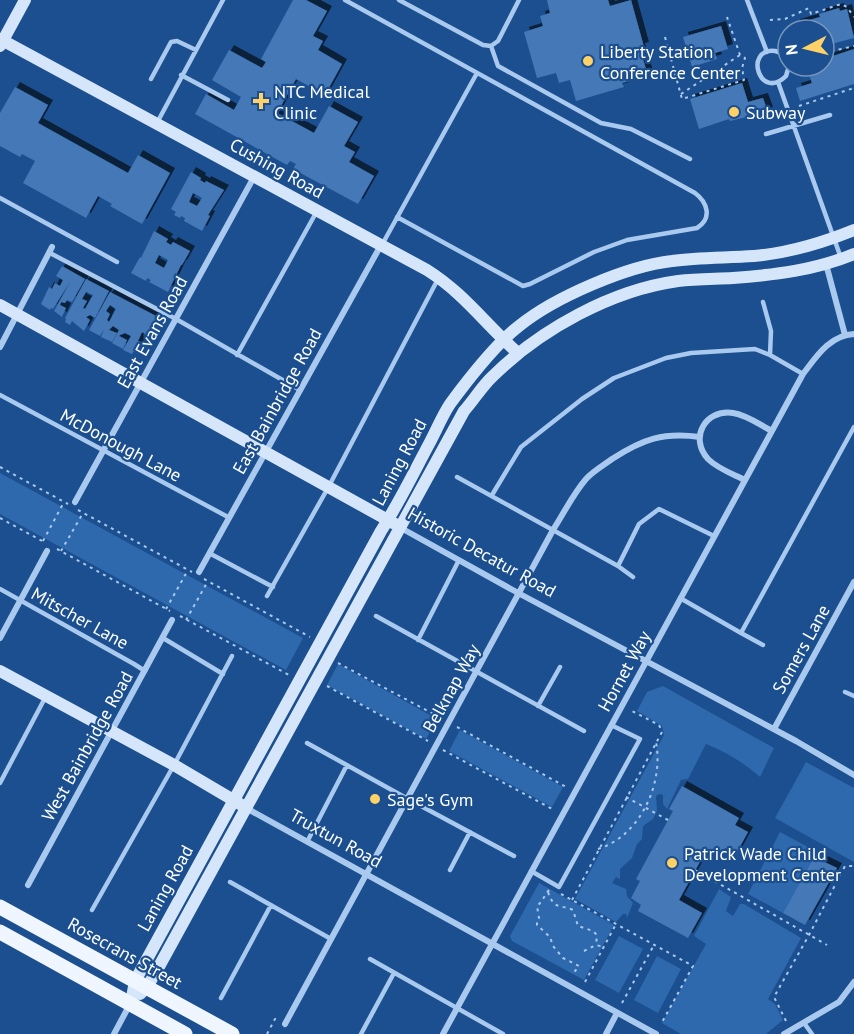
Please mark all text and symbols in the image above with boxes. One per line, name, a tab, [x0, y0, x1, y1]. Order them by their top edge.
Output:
north arrow	[776, 18, 836, 78]
place label: Liberty Station Conference Center	[600, 40, 740, 84]
text: N	[781, 43, 802, 56]
marker: Liberty Station Conference Center	[581, 54, 595, 68]
place label: NTC Medical Clinic	[274, 80, 371, 124]
marker: NTC Medical Clinic	[252, 92, 270, 110]
place label: Subway	[746, 101, 806, 124]
marker: Subway	[727, 105, 741, 119]
street label: Cushing Road	[226, 133, 328, 203]
street label: East Evans Road	[112, 272, 192, 392]
street label: East Bainbridge Road	[227, 324, 327, 478]
street label: McDonough Lane	[56, 403, 186, 487]
street label: Laning Road	[367, 415, 431, 509]
street label: Historic Decatur Road	[404, 502, 560, 602]
street label: Mitscher Lane	[27, 582, 133, 654]
street label: Somers Lane	[767, 600, 835, 698]
street label: Hornet Way	[592, 626, 656, 715]
street label: Belknap Way	[417, 639, 485, 736]
street label: West Bainbridge Road	[36, 667, 138, 825]
place label: Sage's Gym	[387, 788, 473, 811]
marker: Sage's Gym	[368, 792, 382, 806]
street label: Truxtun Road	[286, 803, 386, 873]
street label: Laning Road	[132, 841, 198, 935]
place label: Patrick Wade Child Development Center	[684, 842, 841, 886]
marker: Patrick Wade Child Development Center	[665, 856, 679, 870]
street label: Rosecrans Street	[64, 912, 186, 994]

